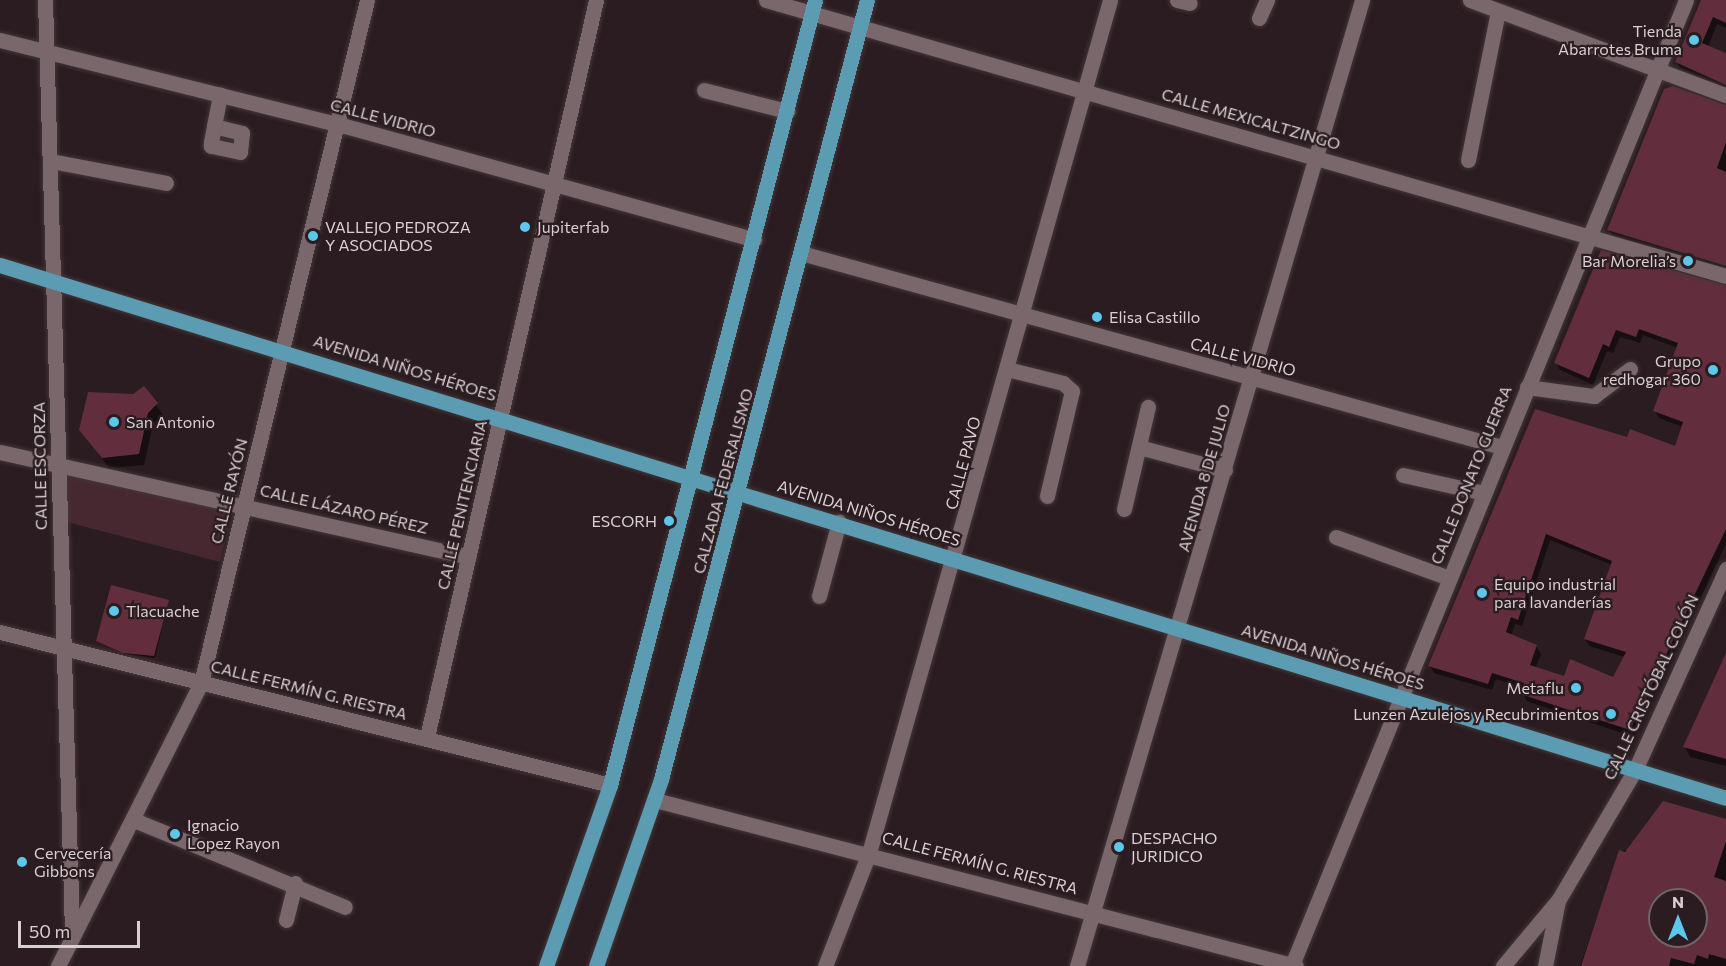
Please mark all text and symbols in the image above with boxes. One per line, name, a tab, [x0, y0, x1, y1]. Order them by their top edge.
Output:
place label: Tienda Abarrotes Bruma	[1558, 21, 1682, 59]
marker: Tienda Abarrotes Bruma	[1687, 33, 1701, 47]
street label: CALLE MEXICALTZINGO	[1159, 84, 1343, 154]
street label: CALLE VIDRIO	[328, 95, 438, 141]
place label: VALLEJO PEDROZA Y ASOCIADOS	[325, 217, 471, 255]
place label: Jupiterfab	[537, 217, 609, 237]
marker: Jupiterfab	[518, 220, 532, 234]
marker: VALLEJO PEDROZA Y ASOCIADOS	[306, 229, 320, 243]
place label: Bar Morelia’s	[1582, 251, 1676, 271]
marker: Bar Morelia’s	[1681, 254, 1695, 268]
place label: Elisa Castillo	[1109, 307, 1200, 327]
marker: Elisa Castillo	[1090, 310, 1104, 324]
street label: AVENIDA NIÑOS HÉROES	[311, 331, 499, 405]
street label: CALLE VIDRIO	[1188, 334, 1298, 380]
place label: Grupo redhogar 360	[1603, 351, 1701, 389]
marker: Grupo redhogar 360	[1706, 363, 1720, 377]
street label: CALLE DONATO GUERRA	[1426, 383, 1516, 567]
street label: CALZADA FEDERALISMO	[689, 386, 757, 576]
street label: CALLE ESCORZA	[29, 402, 51, 530]
street label: AVENIDA 8 DE JULIO	[1174, 402, 1234, 554]
place label: San Antonio	[126, 412, 215, 432]
street label: CALLE PAVO	[941, 414, 985, 512]
marker: San Antonio	[107, 415, 121, 429]
street label: CALLE PENITENCIARIA	[433, 418, 491, 592]
street label: CALLE RAYÓN	[207, 436, 251, 546]
street label: AVENIDA NIÑOS HÉROES	[775, 476, 963, 550]
street label: CALLE LÁZARO PÉREZ	[258, 480, 430, 538]
place label: ESCORH	[591, 511, 657, 531]
marker: ESCORH	[662, 514, 676, 528]
place label: Equipo industrial para lavanderías	[1494, 574, 1616, 612]
marker: Equipo industrial para lavanderías	[1475, 586, 1489, 600]
street label: CALLE CRISTÓBAL COLÓN	[1599, 591, 1703, 783]
place label: Tlacuache	[126, 601, 199, 621]
marker: Tlacuache	[107, 604, 121, 618]
street label: AVENIDA NIÑOS HÉROES	[1239, 620, 1427, 694]
street label: CALLE FERMÍN G. RIESTRA	[209, 656, 409, 724]
place label: Metaflu	[1506, 678, 1564, 698]
marker: Metaflu	[1569, 681, 1583, 695]
place label: Lunzen Azulejos y Recubrimientos	[1353, 704, 1599, 724]
marker: Lunzen Azulejos y Recubrimientos	[1604, 707, 1618, 721]
place label: Ignacio Lopez Rayon	[187, 815, 280, 853]
marker: Ignacio Lopez Rayon	[168, 827, 182, 841]
street label: CALLE FERMÍN G. RIESTRA	[880, 828, 1080, 898]
place label: DESPACHO JURIDICO	[1131, 828, 1217, 866]
marker: DESPACHO JURIDICO	[1112, 840, 1126, 854]
place label: Cervecería Gibbons	[34, 843, 111, 881]
marker: Cervecería Gibbons	[15, 855, 29, 869]
north arrow	[1648, 888, 1708, 948]
text: N	[1672, 892, 1684, 911]
scale bar	[21, 909, 142, 947]
text: 50 m	[29, 920, 70, 942]

